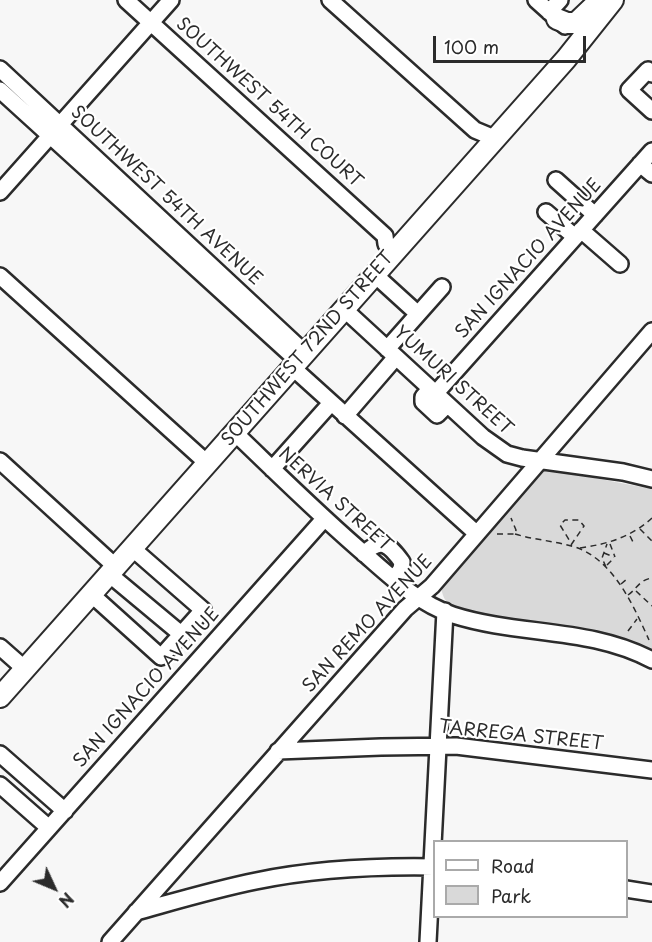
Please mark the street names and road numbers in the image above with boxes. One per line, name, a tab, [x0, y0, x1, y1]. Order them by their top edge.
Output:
street label: SOUTHWEST 54TH COURT	[171, 13, 367, 193]
street label: SOUTHWEST 54TH AVENUE	[66, 102, 266, 290]
street label: SAN IGNACIO AVENUE	[452, 175, 606, 343]
street label: SOUTHWEST 72ND STREET	[218, 247, 398, 451]
street label: YUMURI STREET	[389, 322, 517, 440]
street label: NERVIA STREET	[274, 443, 396, 557]
street label: SAN REMO AVENUE	[299, 551, 437, 697]
street label: SAN IGNACIO AVENUE	[70, 604, 224, 772]
street label: TARREGA STREET	[438, 717, 604, 755]

